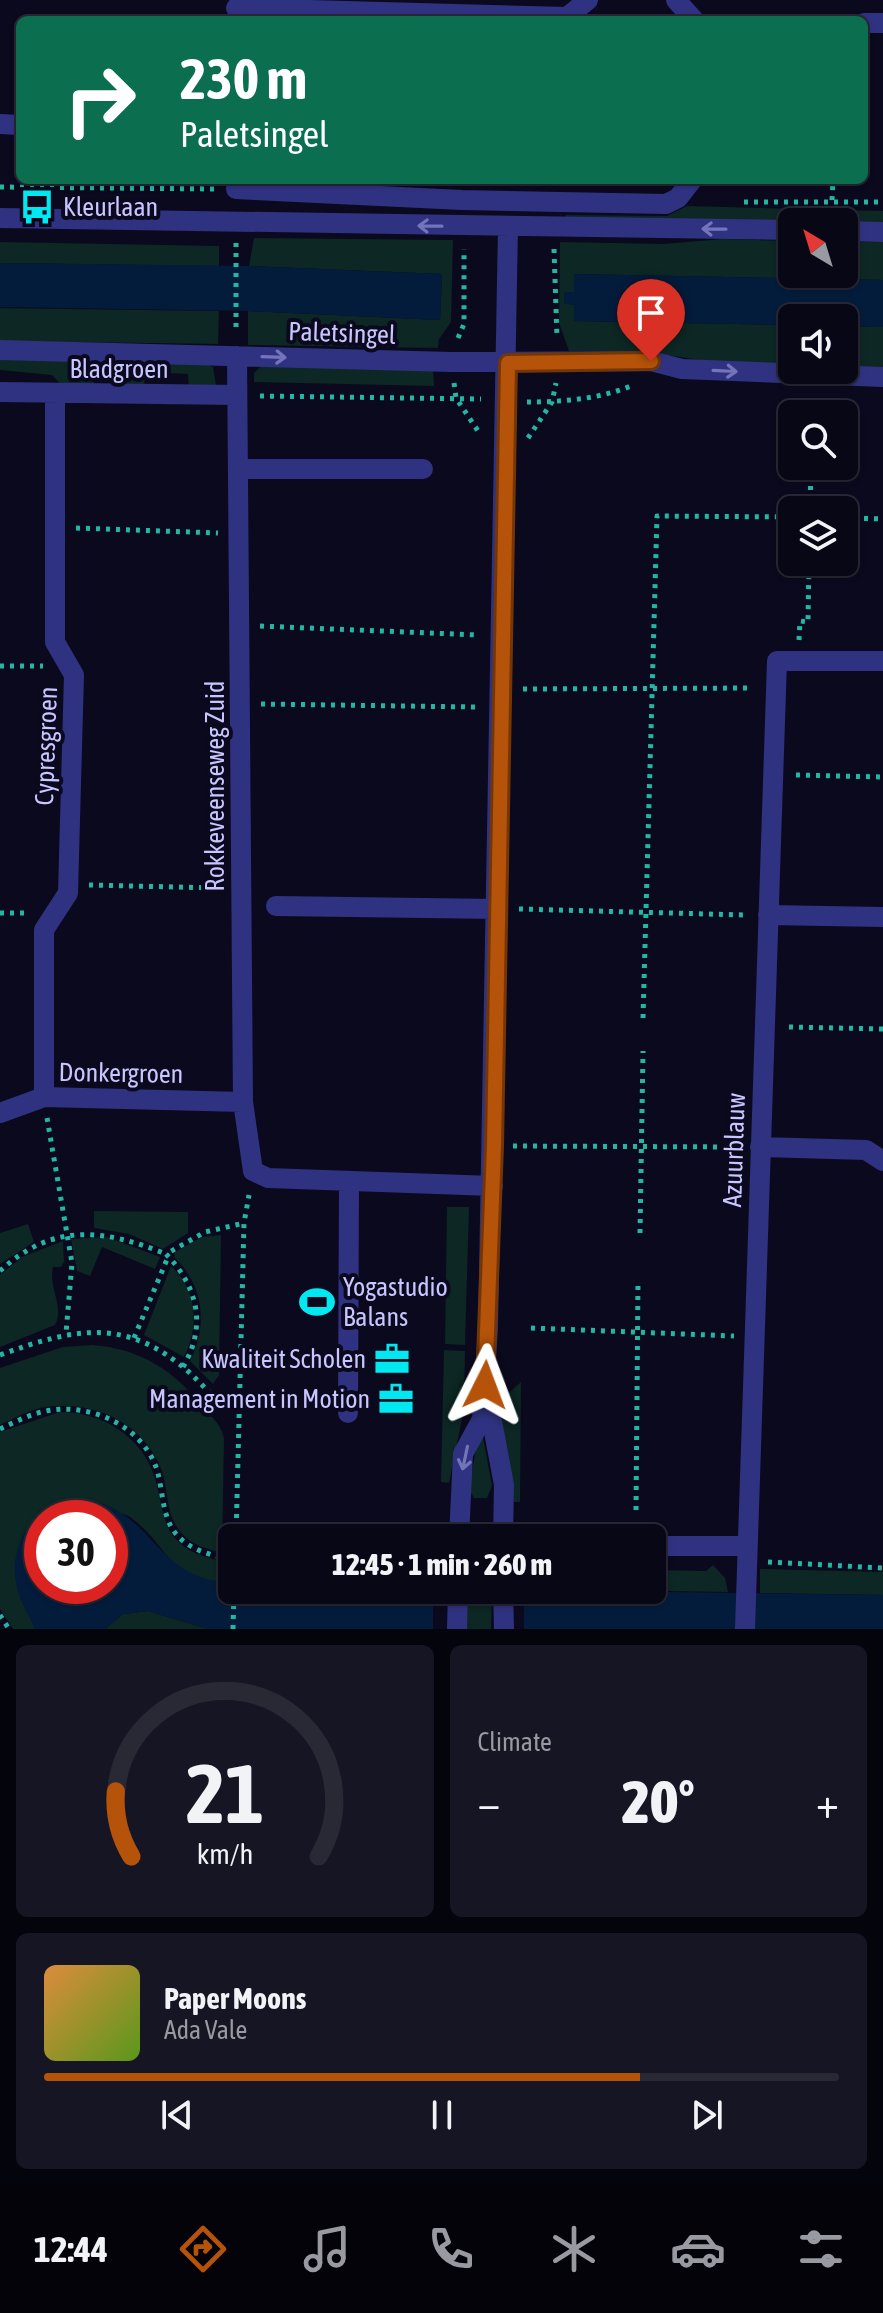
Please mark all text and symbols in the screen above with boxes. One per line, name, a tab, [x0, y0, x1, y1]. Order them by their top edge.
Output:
text: 230 m	[180, 47, 307, 111]
icon: right	[48, 48, 152, 152]
text: Paletsingel	[180, 113, 329, 155]
bus stop icon: Kleurlaan	[18, 188, 56, 226]
place label: Kleurlaan	[63, 192, 158, 222]
north arrow	[778, 208, 858, 288]
map controls	[778, 208, 858, 576]
one-way arrow	[417, 218, 444, 234]
one-way arrow	[701, 221, 728, 237]
pin	[617, 279, 685, 361]
icon: arrive	[629, 291, 673, 335]
button: sound	[778, 304, 858, 384]
street label: Paletsingel	[288, 316, 396, 350]
one-way arrow	[260, 349, 287, 364]
street label: Bladgroen	[69, 354, 169, 384]
one-way arrow	[711, 364, 738, 379]
button: search	[778, 400, 858, 480]
button: layers	[778, 496, 858, 576]
street label: Rokkeveenseweg Zuid	[200, 681, 230, 891]
street label: Cypresgroen	[29, 686, 63, 806]
street label: Donkergroen	[58, 1057, 184, 1089]
street label: Azuurblauw	[717, 1092, 751, 1208]
place label: Yogastudio Balans	[343, 1272, 448, 1332]
sports icon: Yogastudio Balans	[298, 1283, 336, 1321]
office icon: Kwaliteit Scholen	[373, 1340, 411, 1378]
position arrow	[443, 1343, 527, 1427]
place label: Kwaliteit Scholen	[201, 1344, 366, 1374]
office icon: Management in Motion	[377, 1380, 415, 1418]
place label: Management in Motion	[149, 1384, 370, 1414]
one-way arrow	[457, 1445, 472, 1471]
speed limit sign: 30	[24, 1500, 128, 1604]
text: 12:45 · 1 min · 260 m	[332, 1547, 552, 1581]
text: Climate	[478, 1727, 552, 1757]
text: 21	[186, 1745, 264, 1841]
text: 20°	[622, 1767, 695, 1836]
text: −	[478, 1777, 500, 1827]
text: +	[816, 1777, 839, 1827]
text: km/h	[196, 1837, 253, 1870]
text: Paper Moons	[164, 1981, 306, 2015]
text: Ada Vale	[164, 2015, 247, 2045]
icon: previous	[155, 2093, 199, 2137]
icon: pause	[420, 2093, 464, 2137]
icon: next	[685, 2093, 729, 2137]
icon: directions	[175, 2221, 231, 2277]
icon: music	[299, 2221, 355, 2277]
icon: phone	[423, 2221, 479, 2277]
icon: climate	[546, 2221, 602, 2277]
icon: car	[670, 2221, 726, 2277]
icon: filters	[793, 2221, 849, 2277]
text: 12:44	[34, 2228, 108, 2270]

